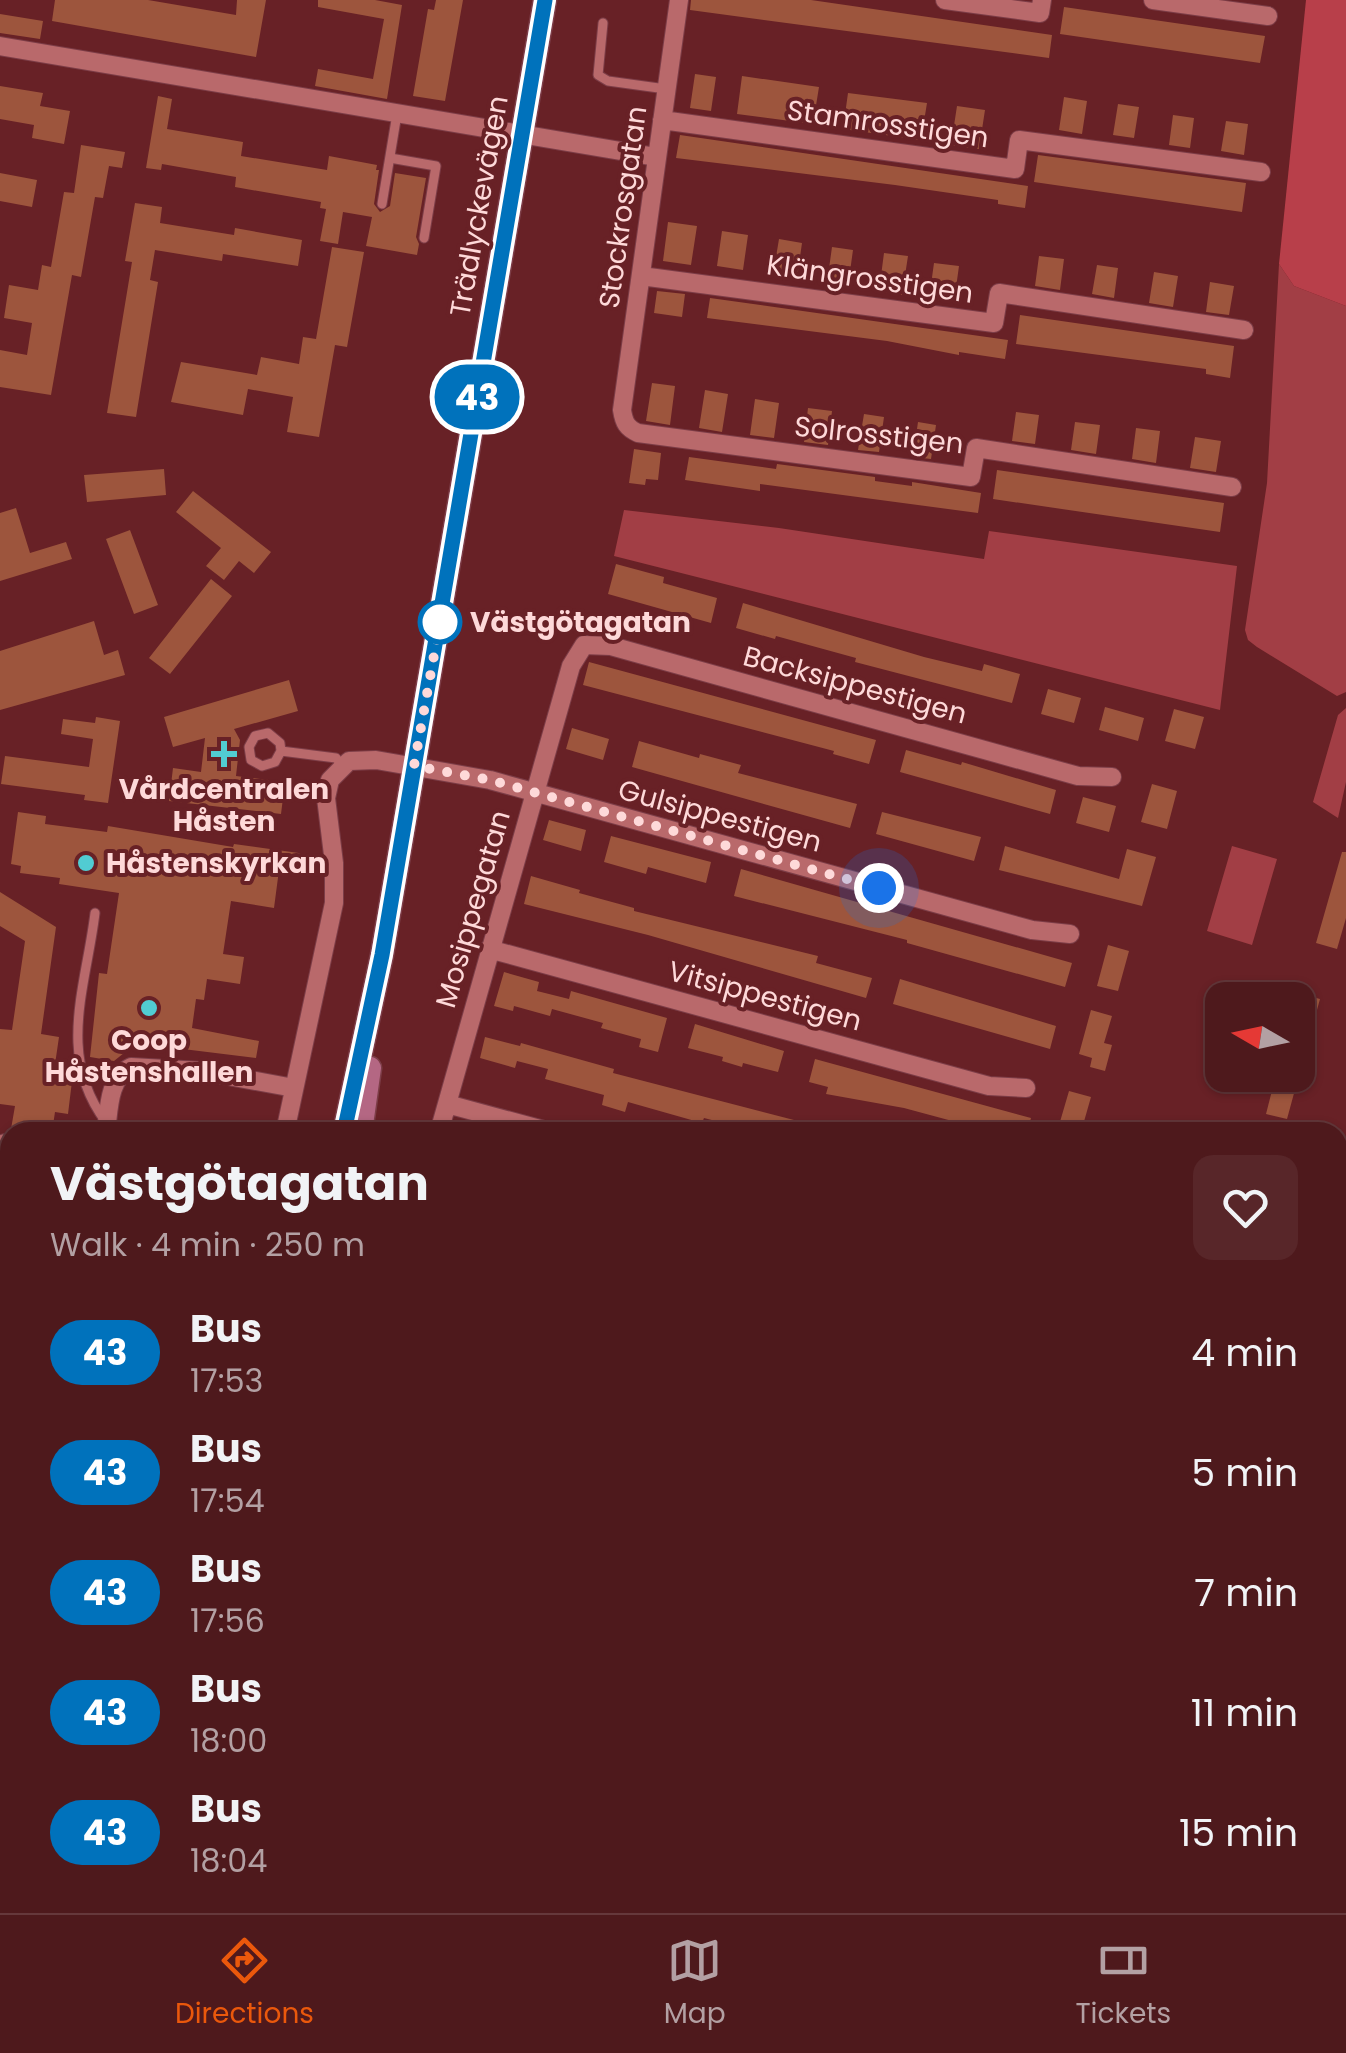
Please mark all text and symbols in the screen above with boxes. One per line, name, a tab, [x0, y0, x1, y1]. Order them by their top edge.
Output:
street label: Stamrosstigen	[785, 91, 991, 157]
street label: Trädlyckevägen	[440, 92, 518, 320]
street label: Stockrosgatan	[590, 103, 656, 311]
street label: Klängrosstigen	[764, 245, 976, 313]
line badge: 43	[432, 364, 522, 430]
text: 43	[455, 373, 499, 422]
street label: Solrosstigen	[792, 407, 966, 463]
marker: Västgötagatan	[419, 601, 461, 643]
place label: Västgötagatan	[470, 603, 691, 642]
street label: Backsippestigen	[739, 636, 971, 734]
marker: Vårdcentralen Håsten	[211, 741, 237, 767]
place label: Vårdcentralen Håsten	[119, 770, 329, 841]
street label: Gulsippestigen	[614, 770, 826, 862]
street label: Mosippegatan	[426, 806, 520, 1012]
place label: Håstenskyrkan	[106, 844, 326, 883]
marker: Håstenskyrkan	[75, 852, 97, 874]
your location	[854, 863, 904, 913]
street label: Vitsippestigen	[664, 951, 866, 1041]
north arrow	[1205, 982, 1315, 1092]
map controls	[1205, 982, 1315, 1092]
marker: Coop Håstenshallen	[138, 997, 160, 1019]
place label: Coop Håstenshallen	[45, 1021, 253, 1092]
text: Västgötagatan	[50, 1150, 429, 1217]
button: heart	[1193, 1155, 1298, 1260]
text: Walk · 4 min · 250 m	[50, 1222, 365, 1267]
text: Bus	[190, 1302, 262, 1355]
text: 4 min	[1191, 1326, 1298, 1379]
text: 43	[83, 1328, 127, 1377]
text: 17:53	[190, 1358, 263, 1403]
text: Bus	[190, 1422, 262, 1475]
text: 5 min	[1191, 1446, 1298, 1499]
text: 43	[83, 1448, 127, 1497]
text: 17:54	[190, 1478, 265, 1523]
text: Bus	[190, 1542, 262, 1595]
text: 7 min	[1194, 1566, 1298, 1619]
text: 43	[83, 1568, 127, 1617]
text: 17:56	[190, 1598, 265, 1643]
text: Bus	[190, 1662, 262, 1715]
text: 11 min	[1191, 1686, 1298, 1739]
text: 43	[83, 1688, 127, 1737]
text: 18:00	[190, 1718, 267, 1763]
text: Bus	[190, 1782, 262, 1835]
text: 15 min	[1179, 1806, 1298, 1859]
text: 43	[83, 1808, 127, 1857]
text: 18:04	[190, 1838, 267, 1883]
tab: Directions	[175, 1933, 314, 2035]
tab: Map	[664, 1933, 726, 2035]
tab: Tickets	[1075, 1933, 1171, 2035]

